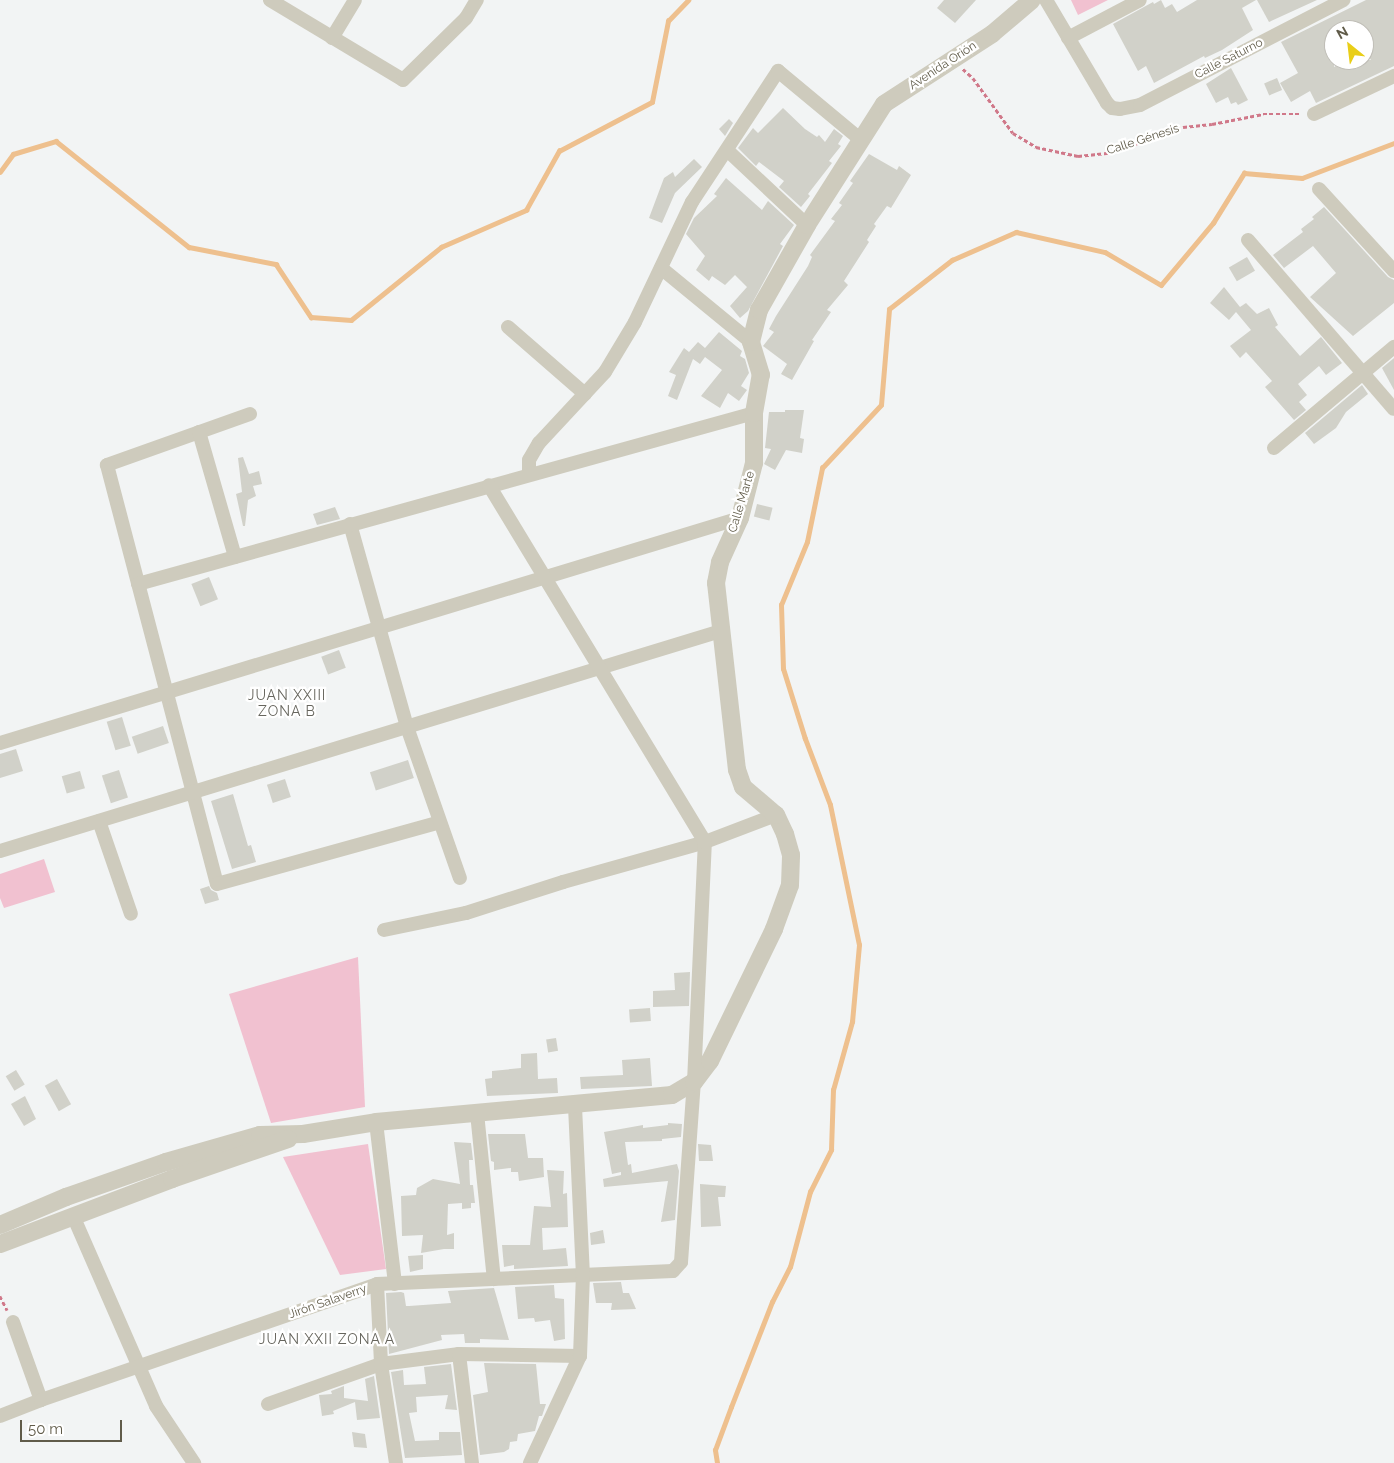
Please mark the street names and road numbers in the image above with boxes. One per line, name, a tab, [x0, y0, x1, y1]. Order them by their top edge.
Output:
street label: Calle Saturno	[1192, 36, 1266, 82]
street label: Avenida Orión	[907, 39, 979, 93]
street label: Calle Génesis	[1105, 122, 1181, 158]
street label: Calle Marte	[726, 469, 758, 535]
street label: Jirón Salaverry	[287, 1282, 369, 1322]

